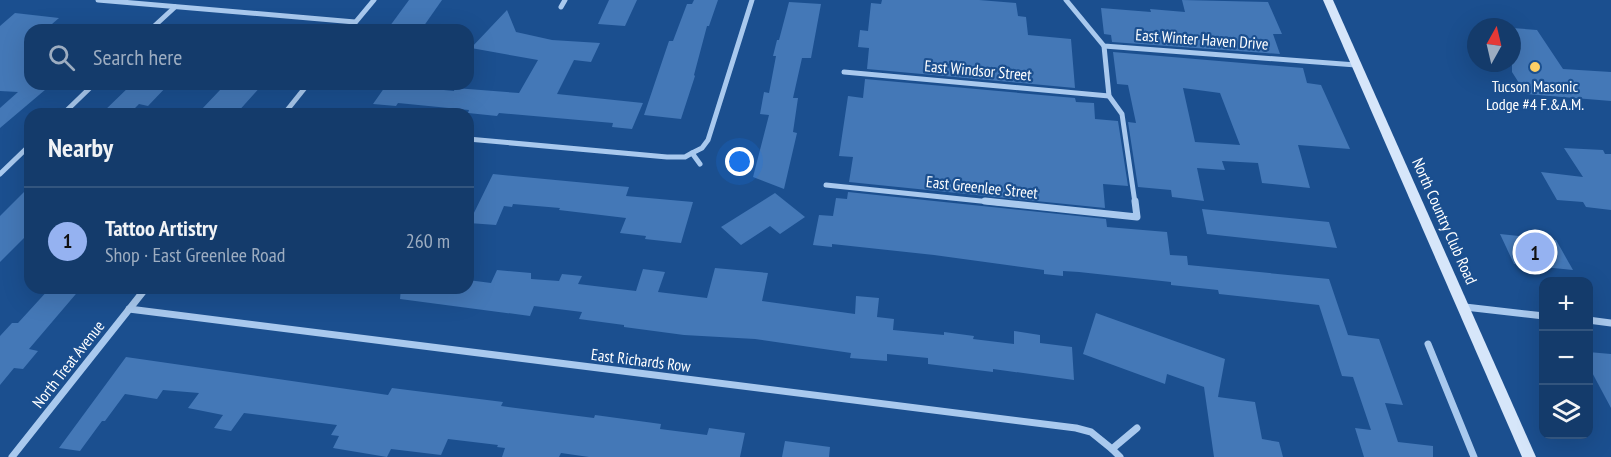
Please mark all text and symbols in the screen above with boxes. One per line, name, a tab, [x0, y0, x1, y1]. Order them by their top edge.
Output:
north arrow	[1467, 18, 1521, 72]
search box	[24, 24, 474, 90]
street label: East Winter Haven Drive	[1135, 24, 1269, 54]
icon: search	[45, 41, 78, 74]
text: Search here	[93, 43, 182, 71]
street label: East Windsor Street	[924, 55, 1033, 85]
marker: Tucson Masonic Lodge #4 F.&A.M.	[1528, 60, 1542, 74]
place label: Tucson Masonic Lodge #4 F.&A.M.	[1486, 76, 1584, 114]
text: Nearby	[48, 131, 113, 164]
your location	[725, 147, 754, 176]
street label: North Country Club Road	[1408, 155, 1482, 287]
street label: East Greenlee Street	[925, 171, 1039, 203]
text: Tattoo Artistry	[105, 214, 217, 242]
text: 1	[63, 228, 72, 254]
text: 260 m	[406, 228, 450, 254]
pin: 1	[1516, 230, 1555, 274]
text: Shop · East Greenlee Road	[105, 242, 285, 268]
map controls	[1539, 277, 1593, 439]
button: +	[1539, 277, 1593, 331]
street label: North Treat Avenue	[28, 316, 108, 412]
button: −	[1539, 331, 1593, 385]
street label: East Richards Row	[590, 344, 692, 376]
button: layers	[1539, 385, 1593, 439]

